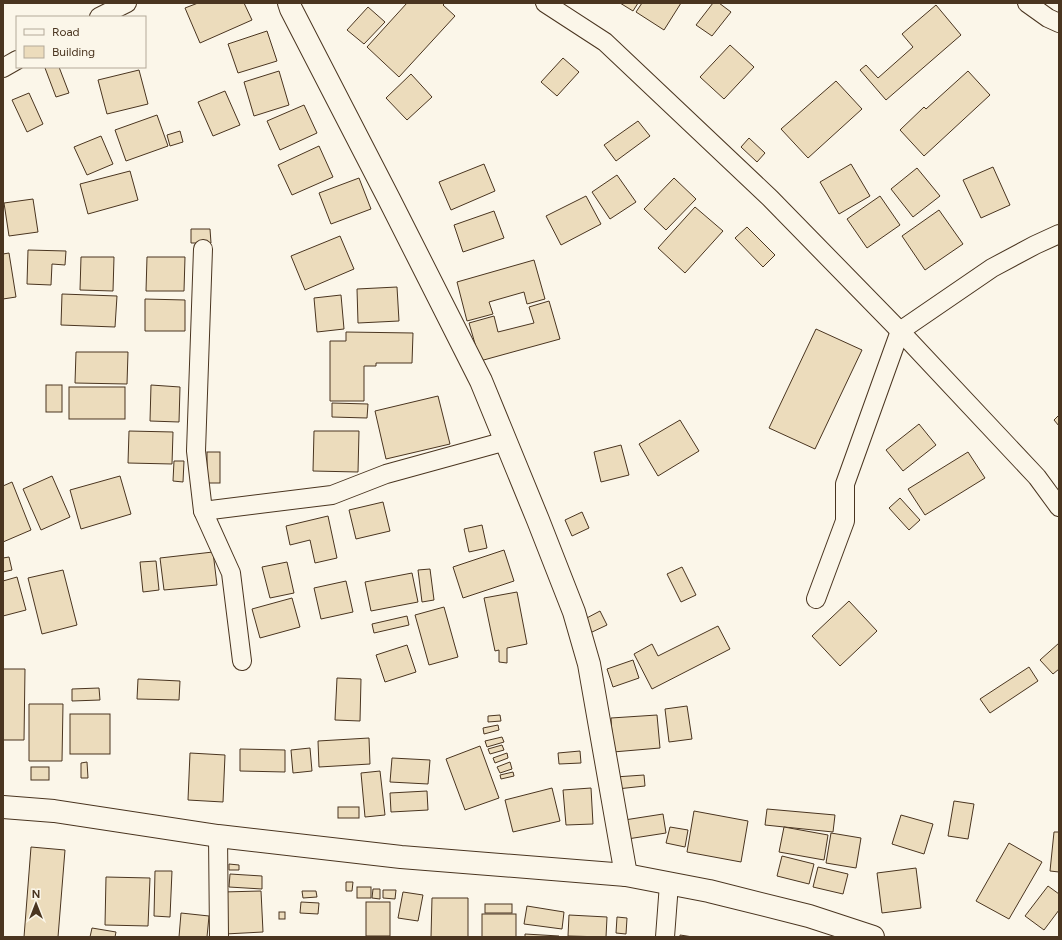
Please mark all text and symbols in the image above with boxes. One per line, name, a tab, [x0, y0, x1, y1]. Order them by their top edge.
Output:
legend	[16, 16, 146, 68]
text: Road	[52, 25, 80, 39]
text: Building	[52, 45, 95, 59]
north arrow	[16, 884, 56, 924]
text: N	[32, 888, 40, 901]

